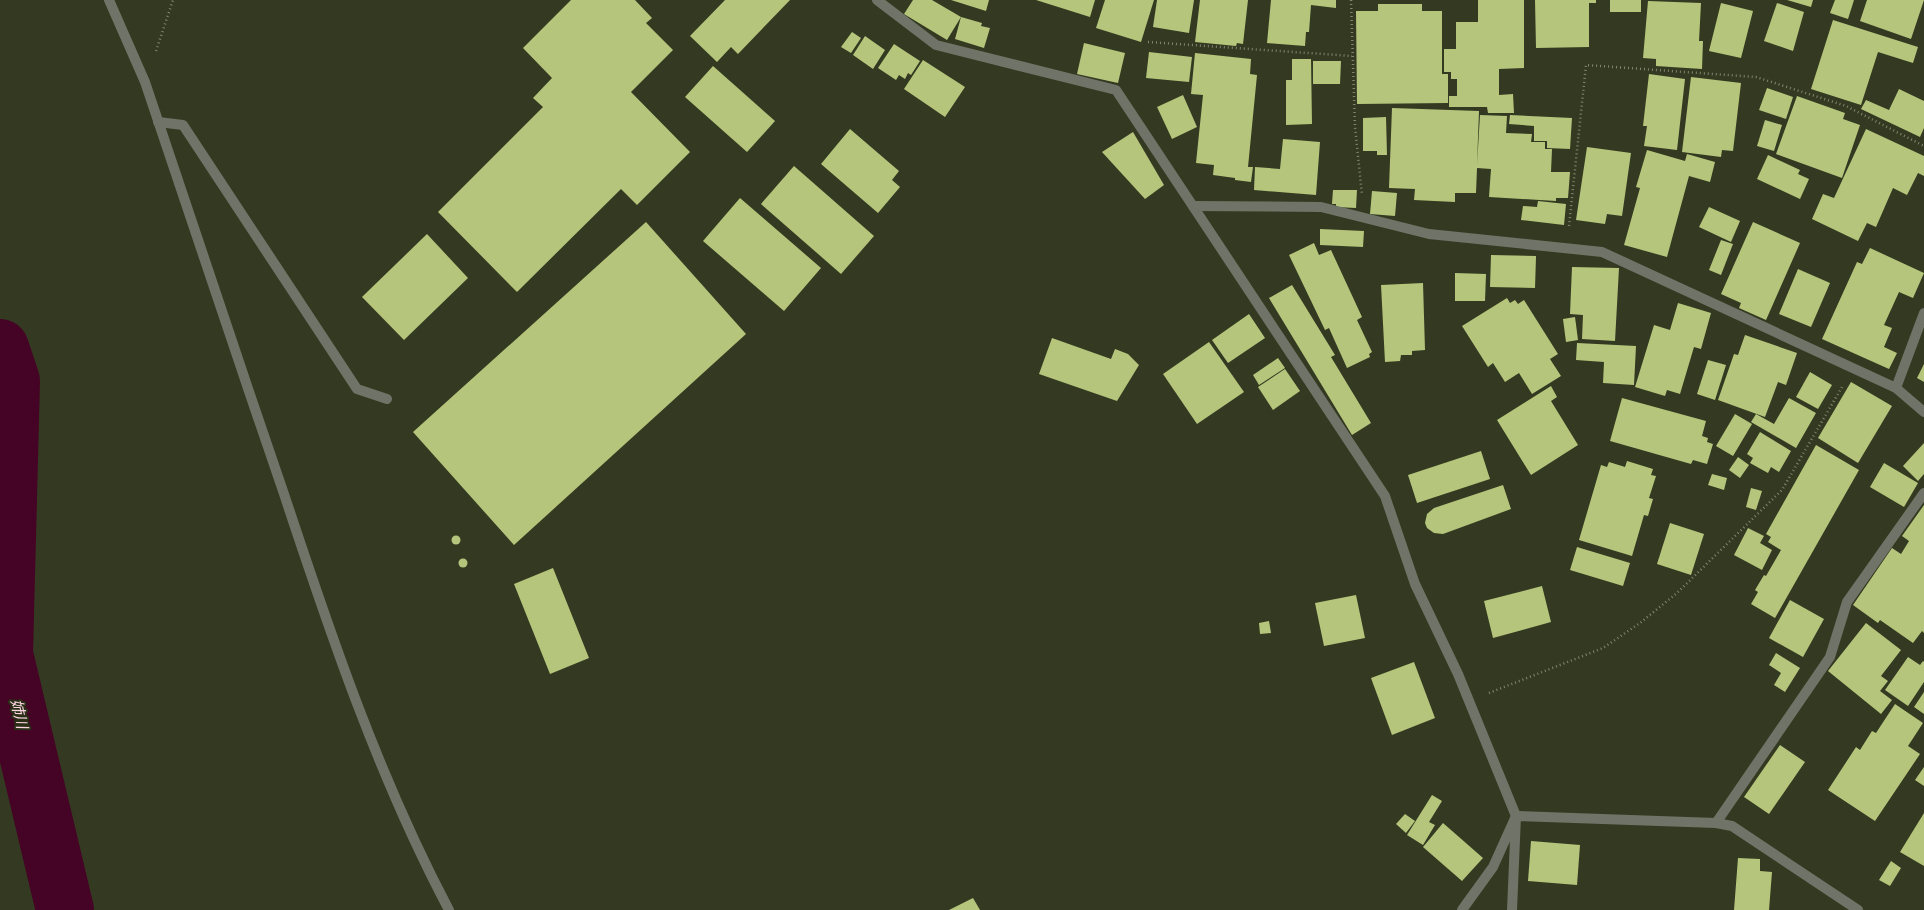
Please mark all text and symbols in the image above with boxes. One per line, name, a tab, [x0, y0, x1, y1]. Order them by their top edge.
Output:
water label: 姉川	[6, 697, 33, 733]

